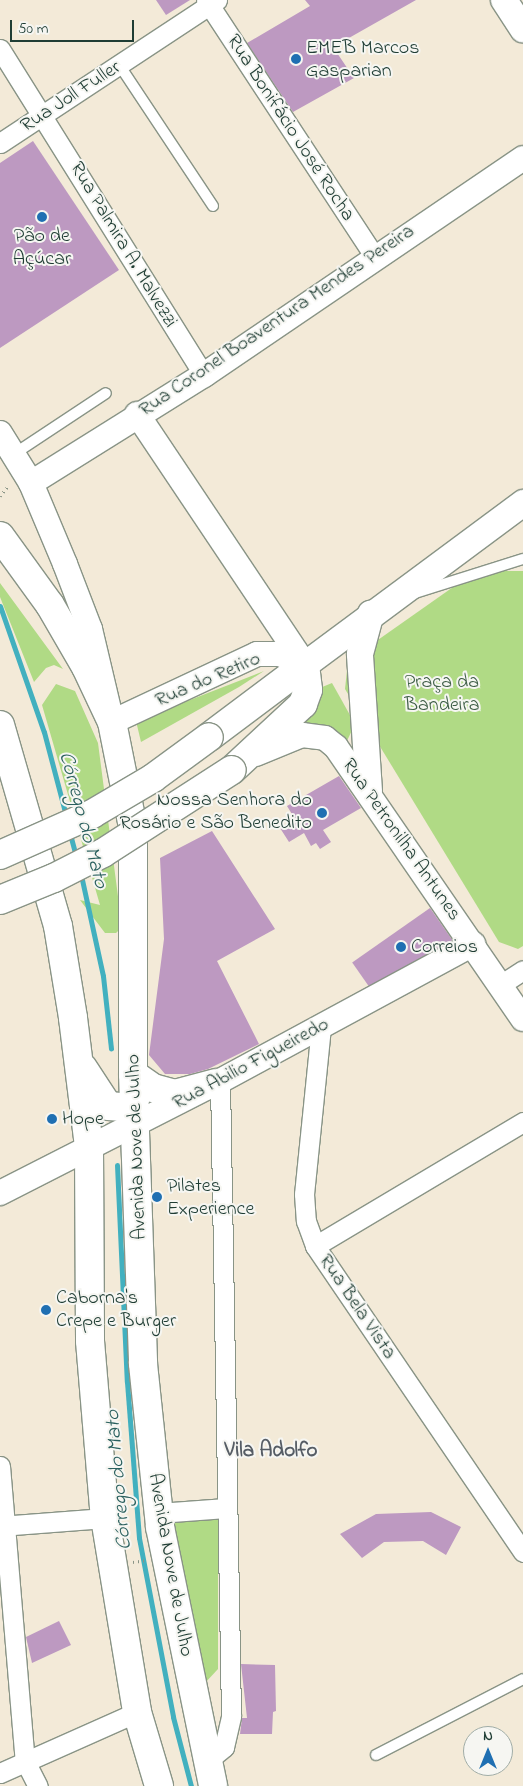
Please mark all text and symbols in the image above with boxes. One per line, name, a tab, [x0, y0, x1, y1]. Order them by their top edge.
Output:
scale bar	[12, 10, 136, 42]
text: 50 m	[18, 18, 48, 40]
street label: Rua Bonifácio José Rocha	[221, 30, 359, 226]
place label: EMEB Marcos Gasparian	[306, 36, 419, 83]
marker: EMEB Marcos Gasparian	[290, 53, 302, 65]
street label: Rua Joll Fuller	[17, 56, 125, 138]
street label: Rua Palmira A. Malvezzi	[64, 158, 182, 332]
marker: Pão de Açúcar	[36, 211, 48, 223]
street label: Rua Coronel Boaventura Mendes Pereira	[135, 220, 419, 422]
place label: Pão de Açúcar	[13, 225, 71, 272]
street label: Rua do Retiro	[152, 647, 264, 713]
park label: Praça da Bandeira	[405, 670, 479, 717]
water label: Córrego do Mato	[53, 749, 113, 891]
street label: Rua Petronilha Antunes	[336, 754, 466, 926]
place label: Nossa Senhora do Rosário e São Benedito	[120, 789, 312, 836]
marker: Nossa Senhora do Rosário e São Benedito	[316, 807, 328, 819]
place label: Correios	[411, 935, 478, 959]
marker: Correios	[395, 941, 407, 953]
street label: Rua Abilio Figueiredo	[169, 1013, 333, 1115]
street label: Avenida Nove de Julho	[122, 1054, 152, 1240]
place label: Hope	[62, 1107, 104, 1131]
marker: Hope	[46, 1113, 58, 1125]
place label: Pilates Experience	[167, 1174, 254, 1221]
marker: Pilates Experience	[151, 1191, 163, 1203]
street label: Rua Bela Vista	[313, 1250, 401, 1364]
place label: Caborna's Crepe e Burger	[56, 1286, 176, 1333]
marker: Caborna's Crepe e Burger	[40, 1304, 52, 1316]
water label: Córrego do Mato	[100, 1409, 138, 1551]
district label: Vila Adolfo	[225, 1438, 317, 1464]
street label: Avenida Nove de Julho	[142, 1471, 198, 1659]
north arrow	[463, 1726, 513, 1776]
text: N	[483, 1726, 493, 1747]

